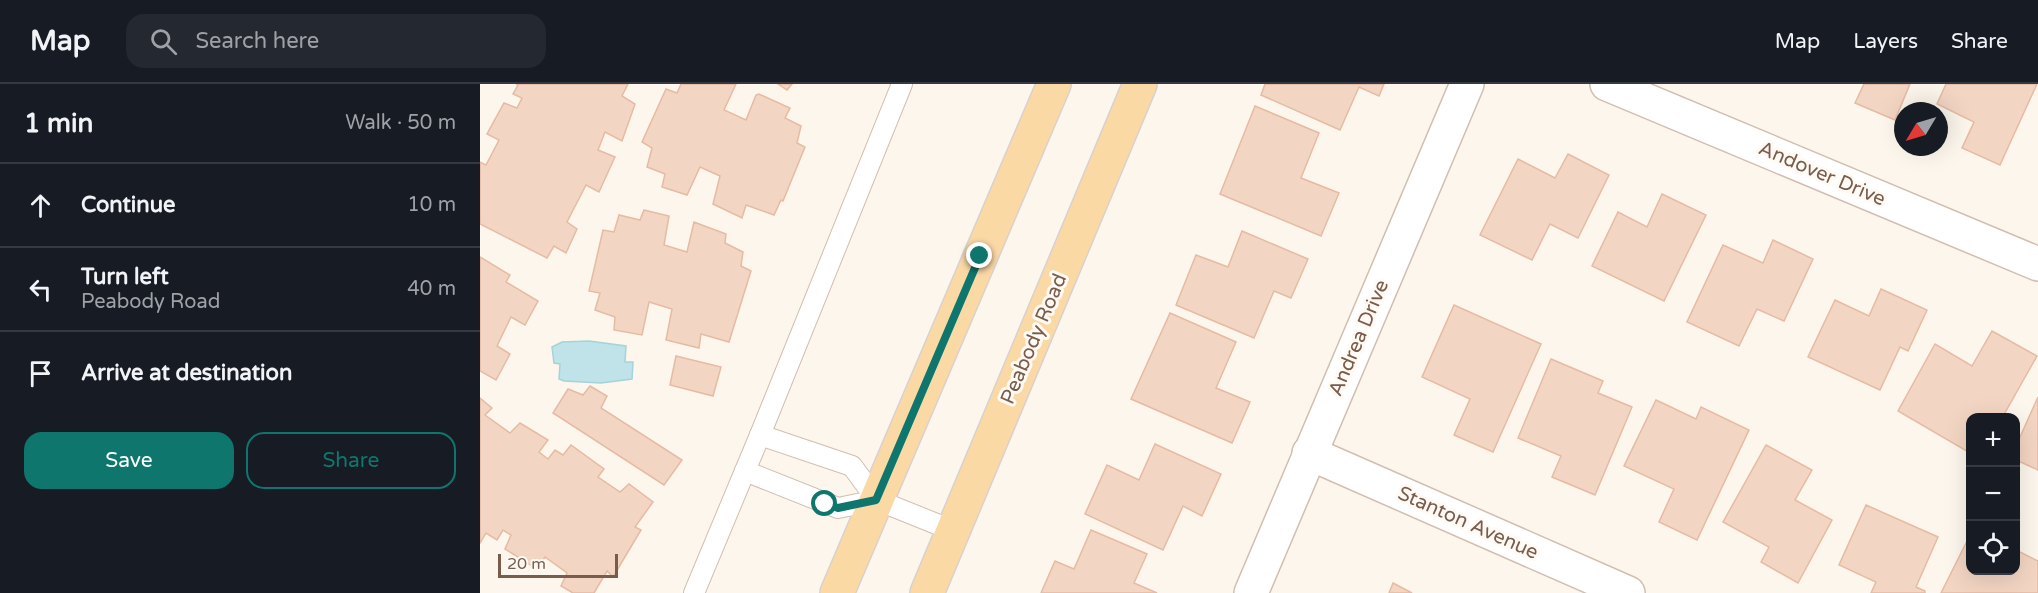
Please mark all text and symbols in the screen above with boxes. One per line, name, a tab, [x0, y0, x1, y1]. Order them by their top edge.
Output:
search box	[126, 14, 546, 68]
text: Map	[30, 24, 90, 58]
icon: search	[147, 25, 180, 58]
text: Search here	[195, 28, 319, 54]
text: Map	[1775, 29, 1820, 54]
text: Layers	[1853, 29, 1918, 54]
text: Share	[1951, 29, 2008, 54]
north arrow	[1894, 102, 1948, 156]
text: 1 min	[24, 108, 93, 139]
text: Walk · 50 m	[345, 111, 456, 135]
street label: Andover Drive	[1755, 136, 1889, 212]
icon: ahead	[24, 189, 57, 222]
text: Continue	[81, 192, 176, 218]
text: 10 m	[407, 193, 456, 217]
route end	[966, 242, 992, 268]
text: Turn left	[81, 264, 169, 290]
street label: Peabody Road	[996, 270, 1072, 408]
icon: left	[24, 273, 57, 306]
street label: Andrea Drive	[1324, 276, 1394, 400]
text: 40 m	[407, 277, 456, 301]
text: Peabody Road	[81, 290, 220, 314]
icon: arrive	[24, 357, 57, 390]
text: Arrive at destination	[81, 360, 292, 386]
map controls	[1966, 413, 2020, 575]
button: +	[1966, 413, 2020, 467]
button: Save	[24, 432, 234, 489]
button: Share	[246, 432, 456, 489]
button: −	[1966, 467, 2020, 521]
street label: Stanton Avenue	[1394, 481, 1542, 565]
route start	[811, 490, 837, 516]
button: locate	[1966, 521, 2020, 575]
scale bar	[498, 551, 618, 578]
text: 20 m	[507, 554, 546, 574]

